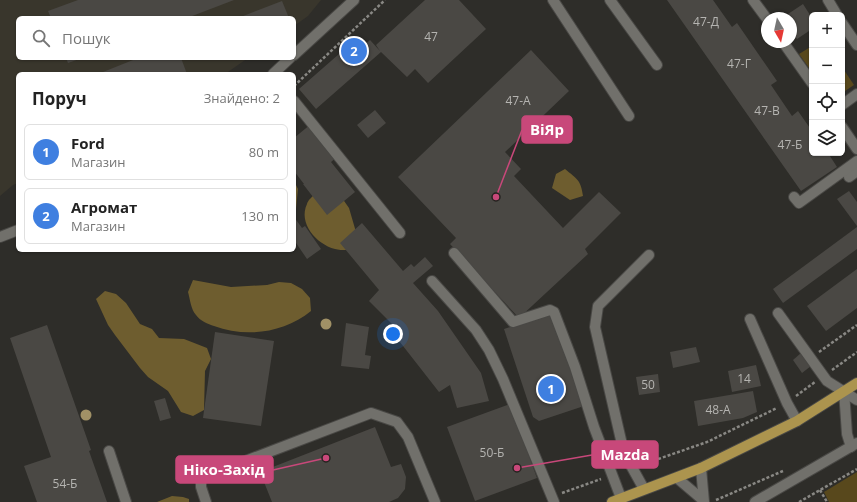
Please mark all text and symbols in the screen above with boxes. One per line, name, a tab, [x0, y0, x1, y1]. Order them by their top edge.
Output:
north arrow	[761, 12, 797, 48]
map controls	[809, 12, 845, 156]
button: +	[809, 12, 845, 48]
house number: 47-Д	[693, 13, 719, 30]
search box	[16, 16, 296, 60]
icon: search	[30, 27, 52, 49]
text: Пошук	[62, 28, 111, 48]
house number: 47	[424, 28, 438, 45]
pin: 2	[341, 36, 367, 66]
button: −	[809, 48, 845, 84]
house number: 47-Г	[727, 55, 751, 72]
button: locate	[809, 84, 845, 120]
text: Поруч	[32, 87, 87, 110]
text: Знайдено: 2	[204, 89, 280, 107]
house number: 47-А	[505, 92, 531, 109]
house number: 47-В	[754, 102, 780, 119]
callout: ВіЯр	[522, 116, 572, 143]
text: ВіЯр	[530, 119, 564, 139]
button: layers	[809, 120, 845, 156]
text: Ford	[71, 133, 105, 153]
house number: 47-Б	[778, 136, 802, 153]
text: 1	[42, 143, 50, 161]
text: 80 m	[249, 143, 279, 161]
text: Магазин	[71, 153, 126, 171]
text: Агромат	[71, 197, 137, 217]
text: 2	[42, 207, 50, 225]
text: 130 m	[241, 207, 279, 225]
text: Магазин	[71, 217, 126, 235]
your location	[383, 324, 403, 344]
house number: 14	[737, 370, 751, 387]
pin: 1	[538, 374, 564, 404]
house number: 50	[641, 376, 655, 393]
house number: 48-А	[705, 401, 731, 418]
callout: Mazda	[592, 441, 658, 468]
house number: 50-Б	[480, 444, 504, 461]
text: Mazda	[600, 444, 650, 464]
callout: Ніко-Захід	[176, 456, 273, 483]
text: Ніко-Захід	[183, 459, 265, 479]
house number: 54-Б	[53, 475, 77, 492]

